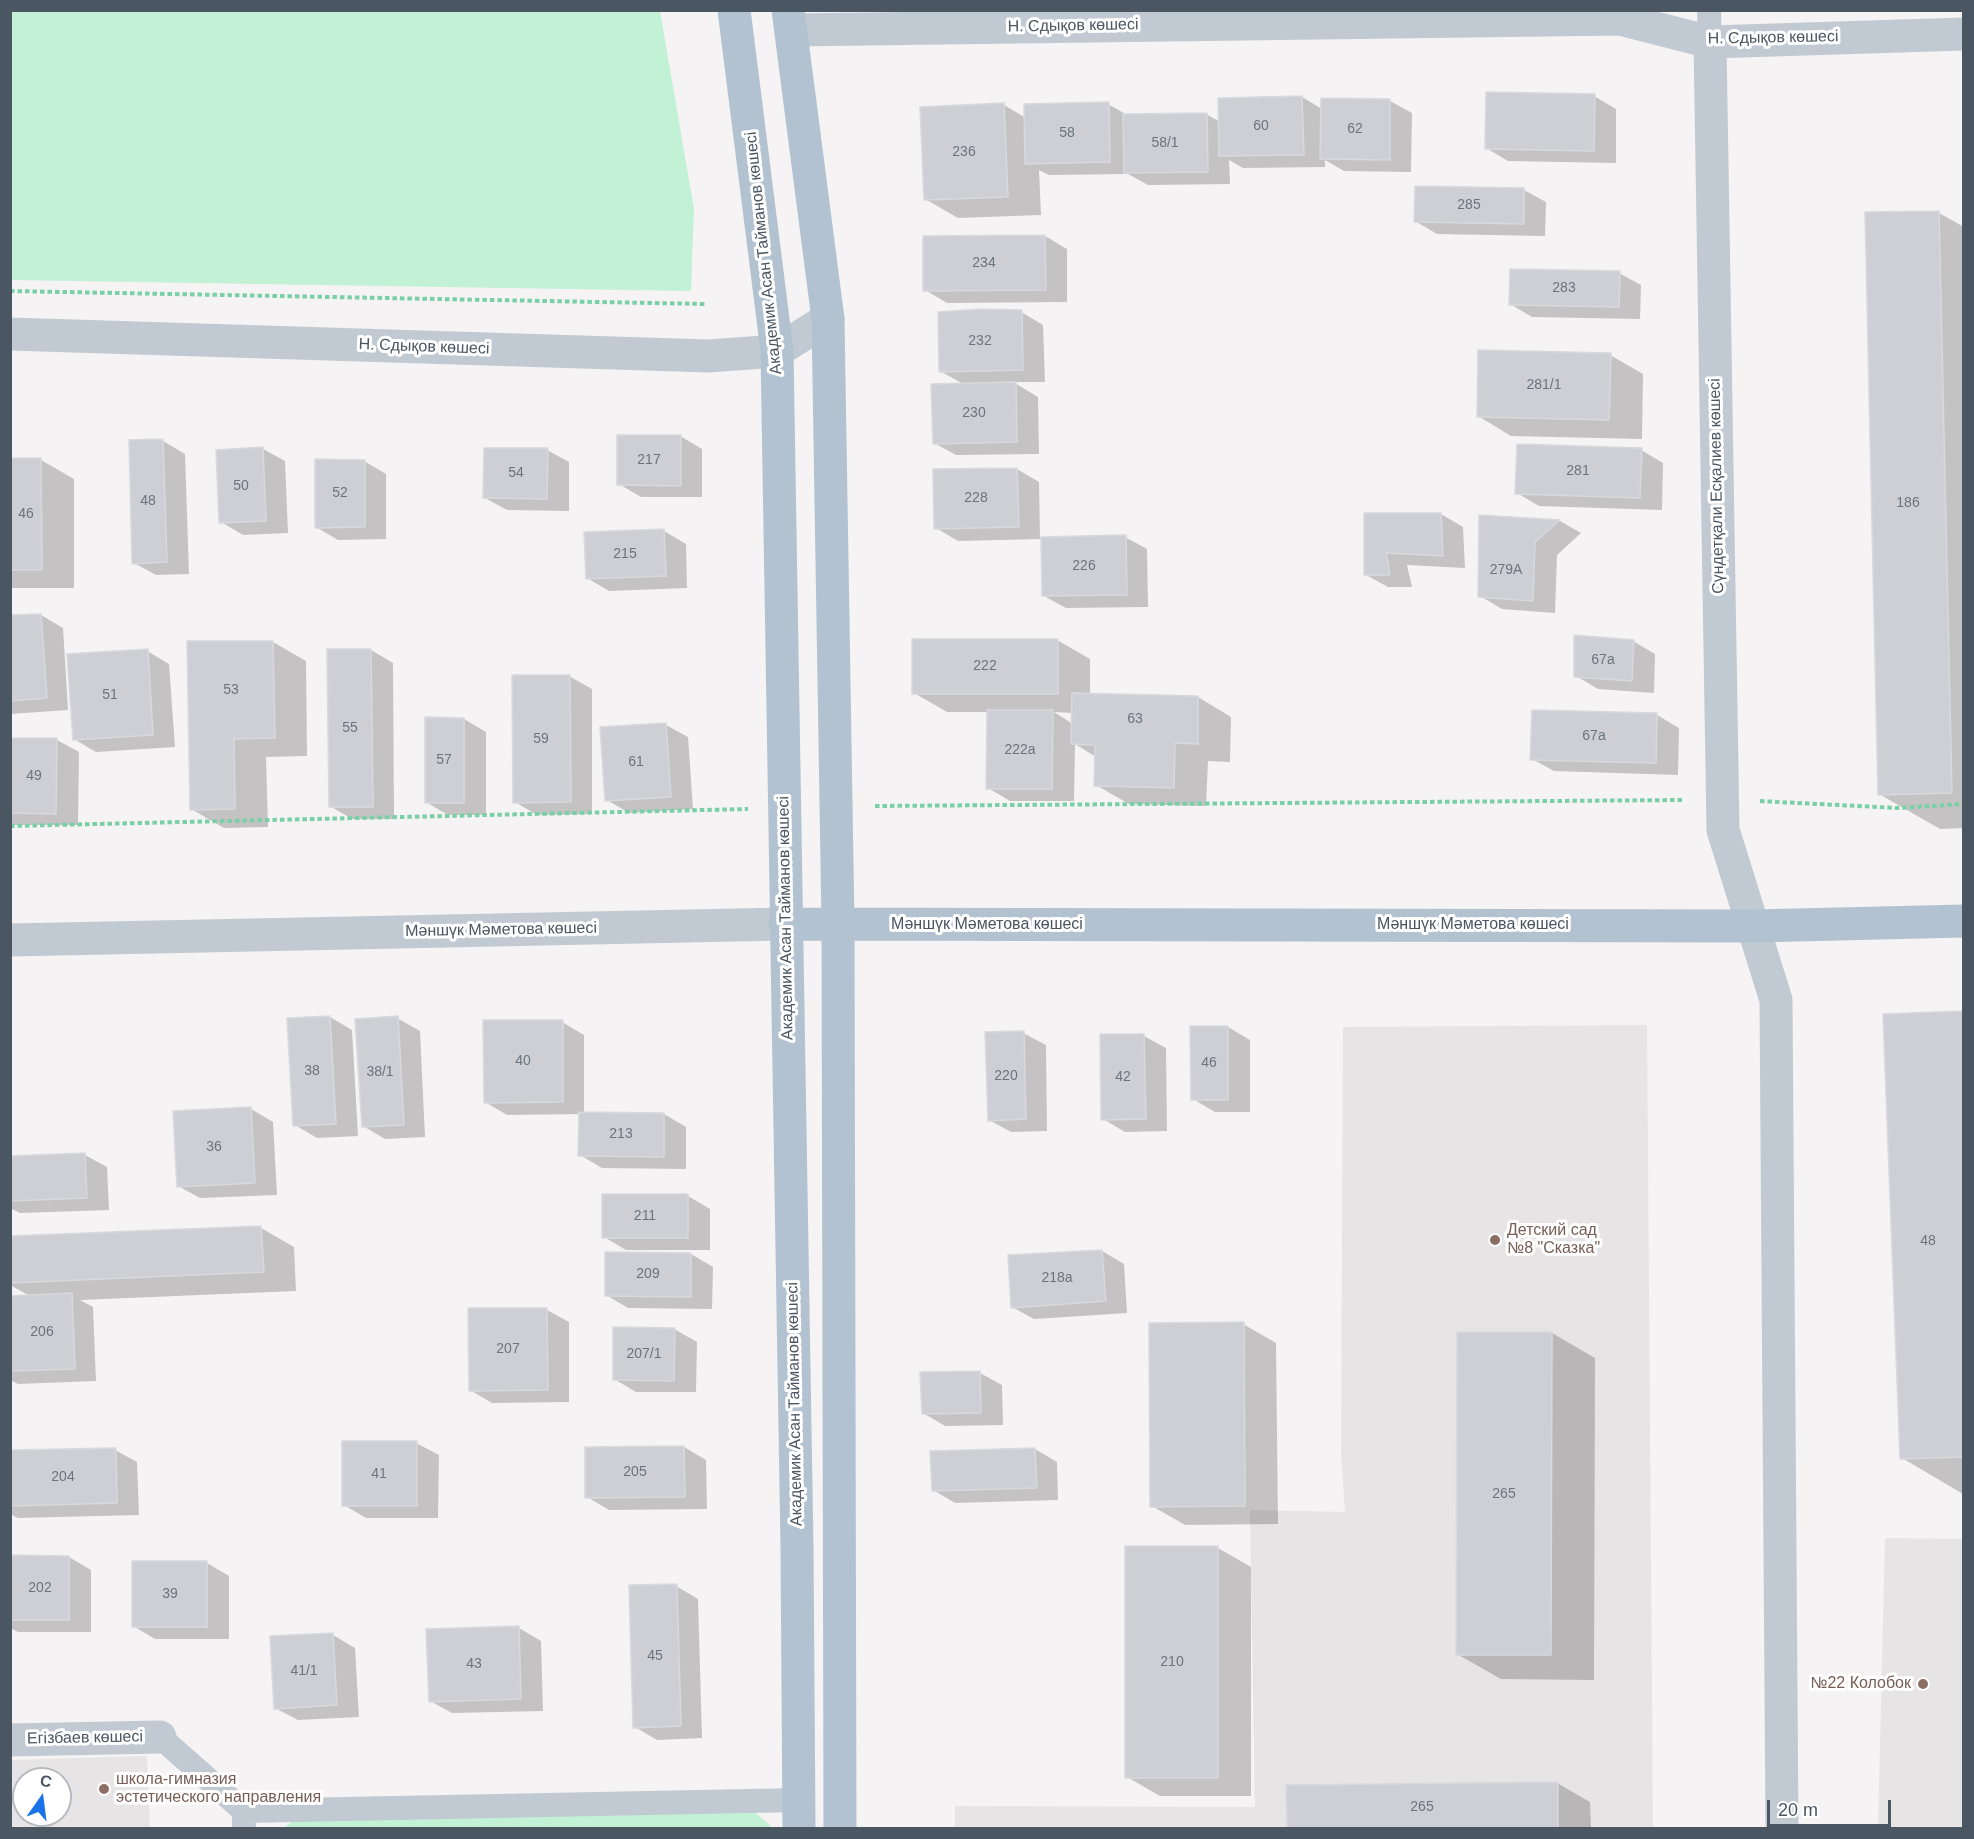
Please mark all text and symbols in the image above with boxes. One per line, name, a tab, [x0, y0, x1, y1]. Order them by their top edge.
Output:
street label: Н. Сдықов көшесі	[1007, 15, 1139, 37]
street label: Н. Сдықов көшесі	[1707, 27, 1839, 49]
house number: 60	[1253, 118, 1269, 134]
house number: 62	[1347, 121, 1363, 137]
house number: 58	[1059, 125, 1075, 141]
street label: Академик Асан Тайманов көшесі	[742, 131, 786, 375]
house number: 58/1	[1151, 135, 1179, 151]
house number: 236	[952, 144, 976, 160]
house number: 285	[1457, 197, 1481, 213]
house number: 234	[972, 255, 996, 271]
house number: 283	[1552, 280, 1576, 296]
house number: 232	[968, 333, 992, 349]
street label: Н. Сдықов көшесі	[358, 335, 490, 359]
house number: 281/1	[1526, 377, 1562, 393]
street label: Сүндетқали Есқалиев көшесі	[1706, 378, 1728, 594]
house number: 230	[962, 405, 986, 421]
house number: 217	[637, 452, 661, 468]
house number: 281	[1566, 463, 1590, 479]
house number: 54	[508, 465, 524, 481]
house number: 50	[233, 478, 249, 494]
house number: 52	[332, 485, 348, 501]
house number: 228	[964, 490, 988, 506]
house number: 48	[140, 493, 156, 509]
house number: 186	[1896, 495, 1920, 511]
house number: 46	[18, 506, 34, 522]
house number: 215	[613, 546, 637, 562]
house number: 226	[1072, 558, 1096, 574]
house number: 279А	[1490, 562, 1522, 578]
house number: 67а	[1591, 652, 1615, 668]
house number: 222	[973, 658, 997, 674]
house number: 53	[223, 682, 239, 698]
house number: 51	[102, 687, 118, 703]
house number: 63	[1127, 711, 1143, 727]
house number: 55	[342, 720, 358, 736]
house number: 67а	[1582, 728, 1606, 744]
house number: 59	[533, 731, 549, 747]
house number: 222а	[1004, 742, 1036, 758]
house number: 57	[436, 752, 452, 768]
house number: 61	[628, 754, 644, 770]
house number: 49	[26, 768, 42, 784]
street label: Академик Асан Тайманов көшесі	[774, 796, 798, 1040]
street label: Мәншүк Мәметова көшесі	[891, 915, 1083, 935]
street label: Мәншүк Мәметова көшесі	[1377, 915, 1569, 935]
street label: Мәншүк Мәметова көшесі	[405, 919, 597, 941]
house number: 40	[515, 1053, 531, 1069]
house number: 46	[1201, 1055, 1217, 1071]
house number: 38	[304, 1063, 320, 1079]
house number: 38/1	[366, 1064, 394, 1080]
house number: 220	[994, 1068, 1018, 1084]
house number: 42	[1115, 1069, 1131, 1085]
house number: 213	[609, 1126, 633, 1142]
house number: 36	[206, 1139, 222, 1155]
house number: 211	[634, 1208, 656, 1224]
place label: Детский сад №8 "Сказка"	[1507, 1221, 1600, 1259]
marker: Детский сад №8 "Сказка"	[1488, 1233, 1502, 1247]
house number: 48	[1920, 1233, 1936, 1249]
house number: 209	[636, 1266, 660, 1282]
house number: 218а	[1041, 1270, 1073, 1286]
street label: Академик Асан Тайманов көшесі	[783, 1282, 807, 1526]
house number: 206	[30, 1324, 54, 1340]
house number: 207	[496, 1341, 520, 1357]
house number: 207/1	[626, 1346, 662, 1362]
house number: 205	[623, 1464, 647, 1480]
house number: 41	[371, 1466, 387, 1482]
house number: 204	[51, 1469, 75, 1485]
house number: 265	[1492, 1486, 1516, 1502]
house number: 202	[28, 1580, 52, 1596]
house number: 39	[162, 1586, 178, 1602]
house number: 45	[647, 1648, 663, 1664]
house number: 210	[1160, 1654, 1184, 1670]
house number: 43	[466, 1656, 482, 1672]
house number: 41/1	[290, 1663, 318, 1679]
place label: №22 Колобок	[1810, 1674, 1911, 1694]
marker: №22 Колобок	[1916, 1677, 1930, 1691]
street label: Егізбаев көшесі	[27, 1727, 143, 1749]
north arrow	[12, 1767, 72, 1827]
place label: школа-гимназия эстетического направления	[116, 1770, 321, 1808]
text: С	[38, 1771, 54, 1791]
marker: школа-гимназия эстетического направления	[97, 1782, 111, 1796]
scale bar	[1770, 1788, 1894, 1826]
house number: 265	[1410, 1799, 1434, 1815]
text: 20 m	[1778, 1800, 1818, 1820]

